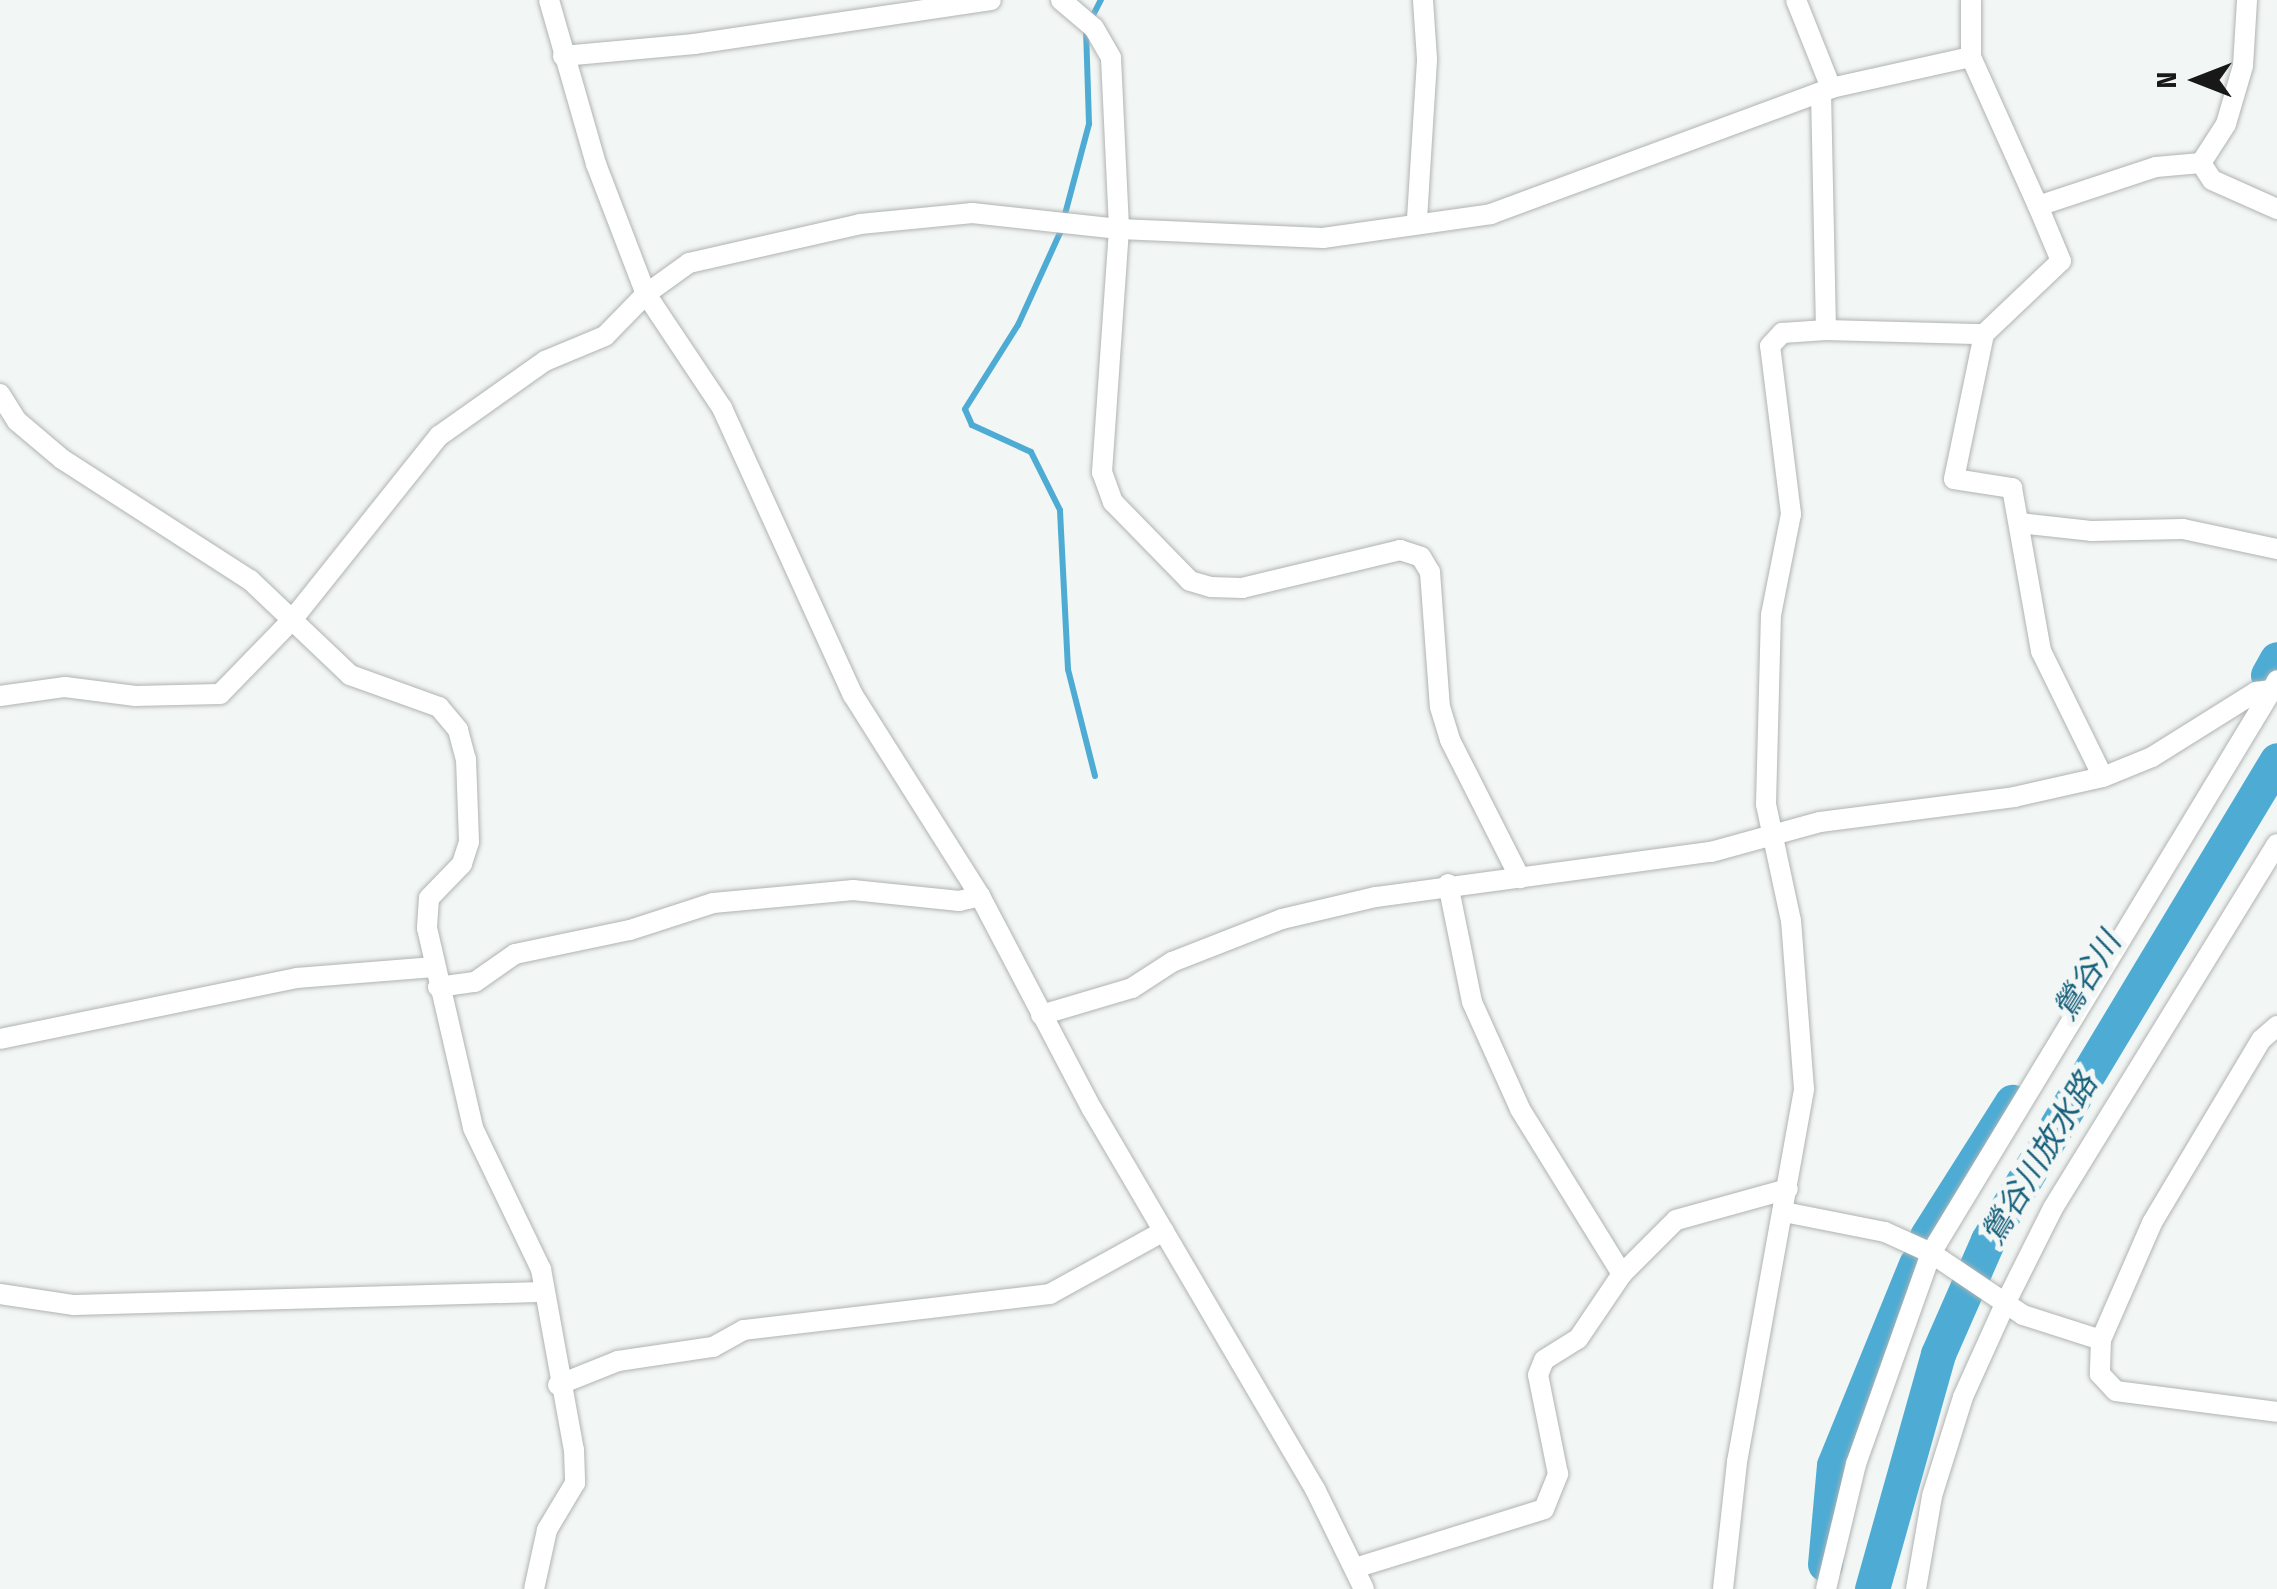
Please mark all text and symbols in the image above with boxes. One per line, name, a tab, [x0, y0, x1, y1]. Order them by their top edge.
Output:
north arrow	[2147, 30, 2247, 130]
text: N	[2150, 72, 2183, 88]
water label: 鶯谷川	[2045, 925, 2129, 1027]
water label: 鶯谷川放水路	[1973, 1067, 2105, 1251]

